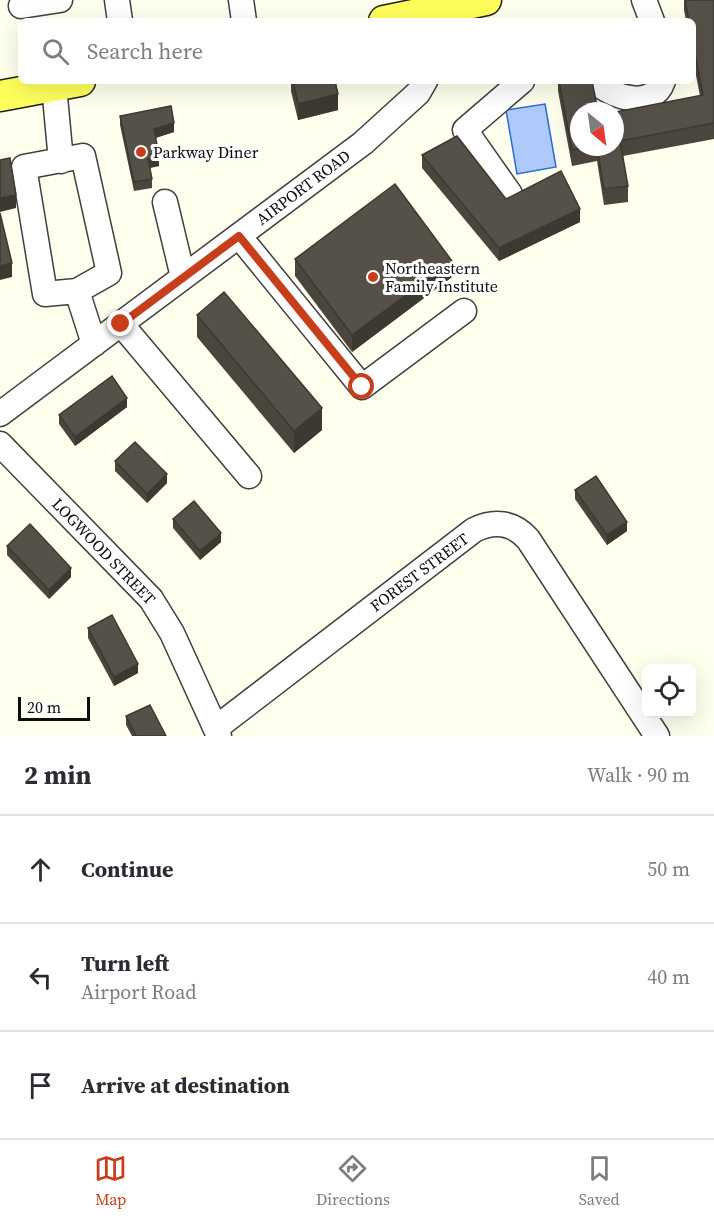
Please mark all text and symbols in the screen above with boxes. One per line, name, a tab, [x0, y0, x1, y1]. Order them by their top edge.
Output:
search box	[18, 18, 696, 84]
icon: search	[39, 35, 72, 68]
text: Search here	[87, 36, 203, 66]
north arrow	[570, 102, 624, 156]
place label: Parkway Diner	[153, 141, 259, 163]
street label: AIRPORT ROAD	[251, 144, 355, 230]
marker: Parkway Diner	[134, 145, 148, 159]
place label: Northeastern Family Institute	[385, 257, 498, 297]
marker: Northeastern Family Institute	[366, 270, 380, 284]
route end	[107, 310, 133, 336]
route start	[348, 373, 374, 399]
street label: LOGWOOD STREET	[47, 493, 161, 609]
street label: FOREST STREET	[365, 527, 473, 616]
map controls	[642, 664, 696, 718]
button: locate	[642, 664, 696, 718]
scale bar	[18, 694, 90, 722]
text: 20 m	[27, 696, 61, 718]
text: 2 min	[24, 757, 91, 793]
text: Walk · 90 m	[587, 761, 690, 789]
icon: ahead	[24, 853, 57, 886]
text: Continue	[81, 854, 174, 884]
text: 50 m	[647, 855, 690, 883]
text: Turn left	[81, 948, 169, 978]
icon: left	[24, 961, 57, 994]
text: 40 m	[647, 963, 690, 991]
text: Airport Road	[81, 978, 197, 1006]
icon: arrive	[24, 1069, 57, 1102]
text: Arrive at destination	[81, 1070, 290, 1100]
tab: Map	[94, 1152, 127, 1210]
tab: Directions	[316, 1152, 390, 1210]
tab: Saved	[579, 1152, 620, 1210]

